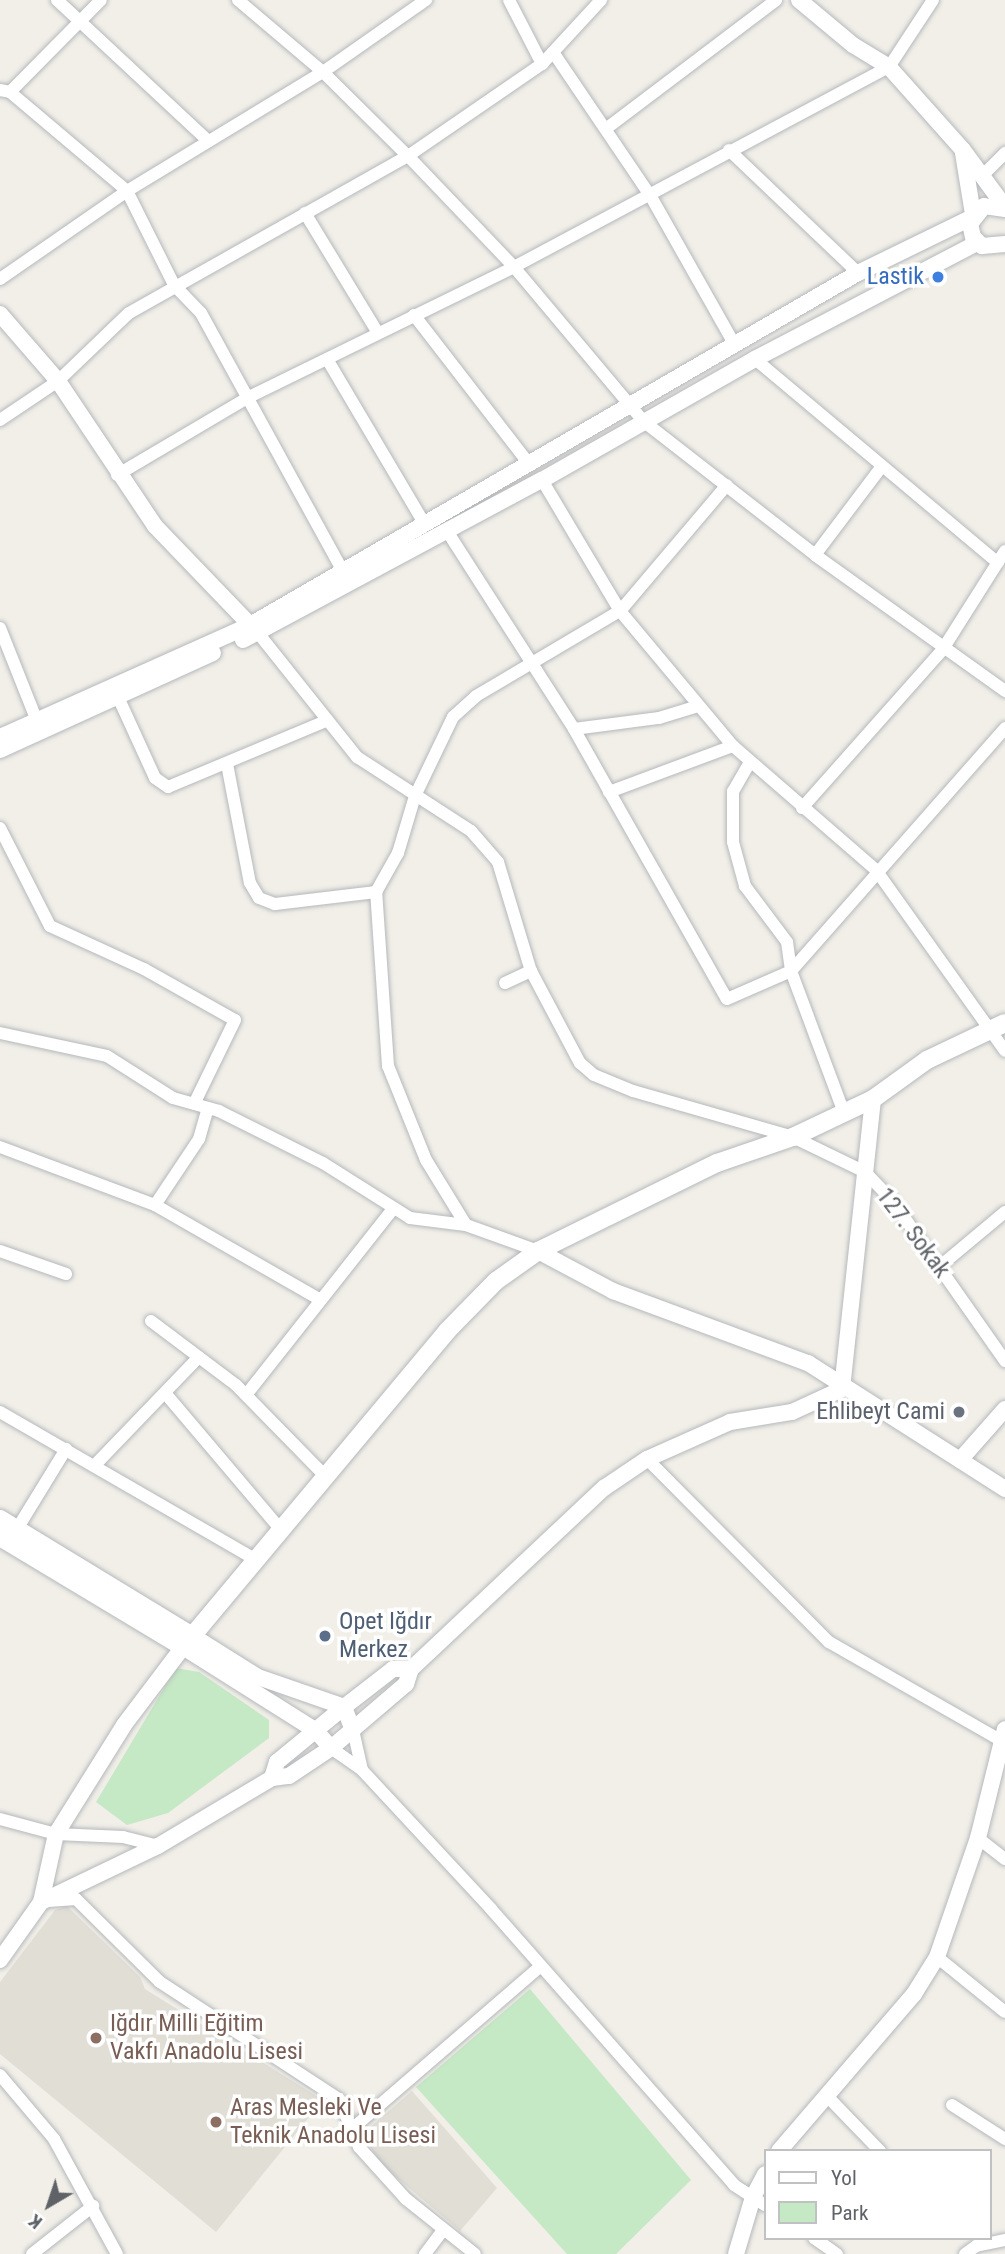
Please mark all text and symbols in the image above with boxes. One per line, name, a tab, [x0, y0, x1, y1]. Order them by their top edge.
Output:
place label: Lastik	[867, 263, 924, 291]
marker: Lastik	[930, 269, 946, 285]
street label: 127. Sokak	[870, 1182, 956, 1284]
place label: Ehlibeyt Cami	[816, 1398, 945, 1426]
marker: Ehlibeyt Cami	[951, 1404, 967, 1420]
place label: Opet Iğdır Merkez	[339, 1608, 432, 1664]
marker: Opet Iğdır Merkez	[317, 1628, 333, 1644]
place label: Iğdır Milli Eğitim Vakfı Anadolu Lisesi	[110, 2010, 303, 2066]
marker: Iğdır Milli Eğitim Vakfı Anadolu Lisesi	[88, 2030, 104, 2046]
place label: Aras Mesleki Ve Teknik Anadolu Lisesi	[230, 2094, 436, 2150]
marker: Aras Mesleki Ve Teknik Anadolu Lisesi	[208, 2114, 224, 2130]
legend	[764, 2149, 991, 2240]
text: Yol	[831, 2166, 857, 2190]
north arrow	[14, 2170, 84, 2240]
text: Park	[831, 2201, 868, 2225]
text: K	[24, 2209, 47, 2234]

